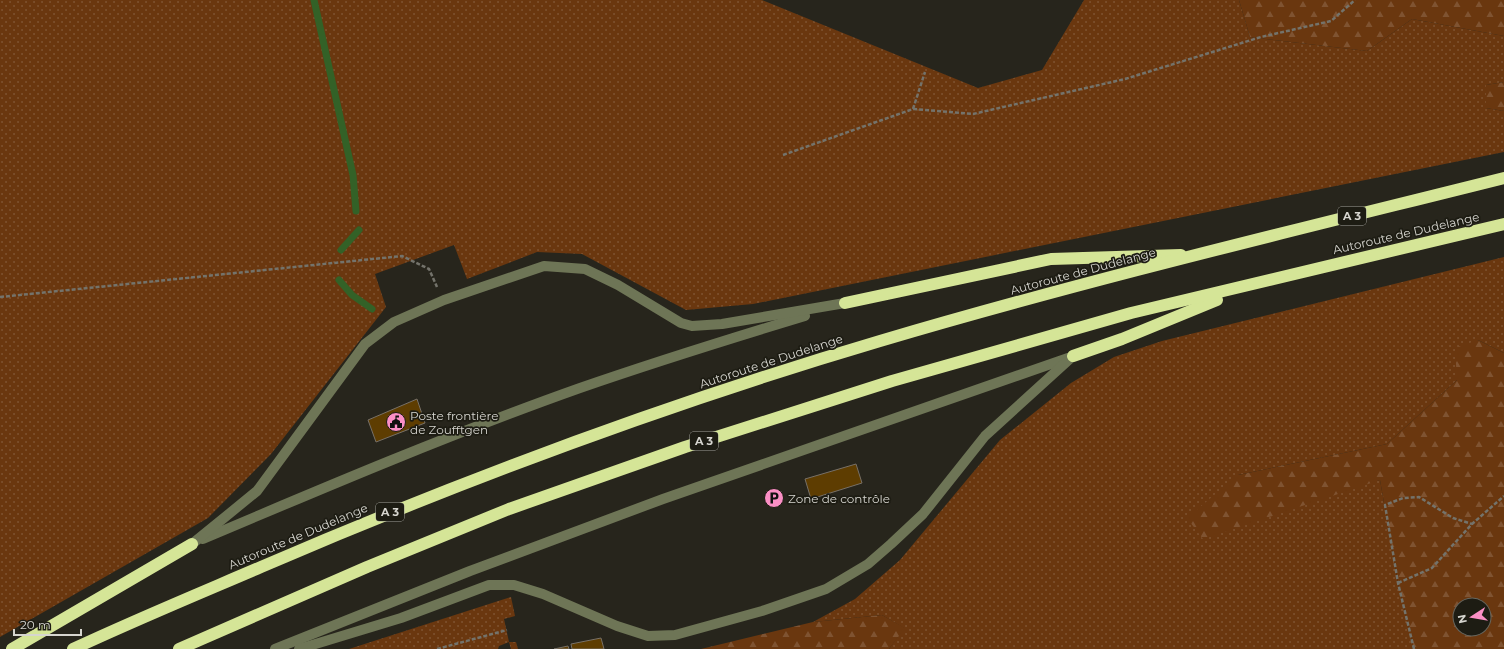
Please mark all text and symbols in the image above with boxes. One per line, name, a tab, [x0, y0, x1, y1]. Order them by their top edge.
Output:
road number: A 3	[1338, 207, 1366, 225]
street label: Autoroute de Dudelange	[1331, 209, 1481, 257]
street label: Autoroute de Dudelange	[1009, 244, 1157, 298]
street label: Autoroute de Dudelange	[697, 331, 845, 391]
place label: Poste frontière de Zoufftgen	[410, 408, 499, 437]
public building icon: Poste frontière de Zoufftgen	[385, 411, 407, 433]
road number: A 3	[690, 432, 718, 450]
parking icon: Zone de contrôle	[763, 487, 785, 509]
place label: Zone de contrôle	[788, 491, 890, 506]
street label: Autoroute de Dudelange	[226, 500, 370, 572]
road number: A 3	[376, 503, 404, 521]
north arrow	[1452, 597, 1492, 637]
scale bar	[14, 611, 81, 637]
text: N	[1454, 613, 1470, 625]
text: 20 m	[20, 617, 51, 632]

